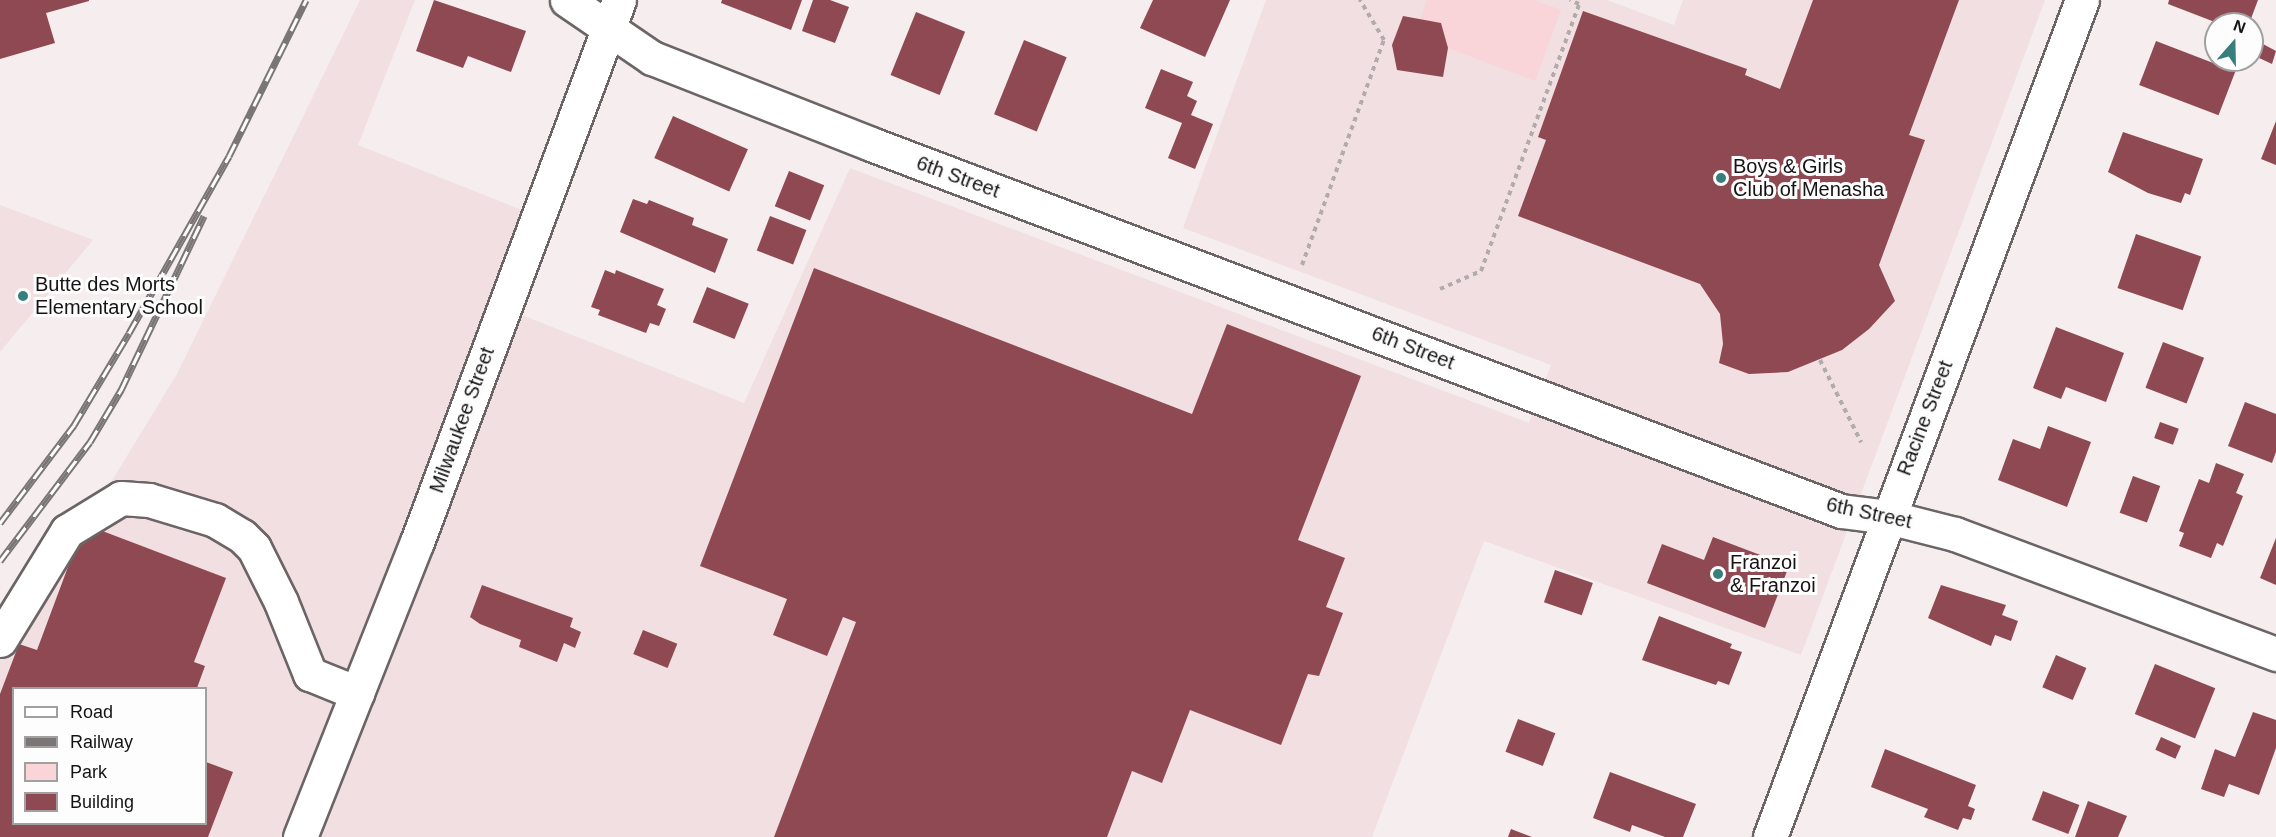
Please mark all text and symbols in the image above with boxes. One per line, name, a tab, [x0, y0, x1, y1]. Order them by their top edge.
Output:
north arrow	[2204, 12, 2264, 72]
text: N	[2231, 17, 2248, 36]
street label: 6th Street	[913, 151, 1003, 203]
place label: Boys & Girls Club of Menasha	[1733, 154, 1884, 201]
marker: Boys & Girls Club of Menasha	[1714, 171, 1728, 185]
place label: Butte des Morts Elementary School	[35, 272, 203, 319]
marker: Butte des Morts Elementary School	[16, 289, 30, 303]
street label: 6th Street	[1368, 321, 1458, 375]
street label: Milwaukee Street	[424, 344, 500, 496]
street label: Racine Street	[1892, 357, 1958, 479]
street label: 6th Street	[1824, 492, 1914, 534]
place label: Franzoi & Franzoi	[1730, 550, 1816, 597]
marker: Franzoi & Franzoi	[1711, 567, 1725, 581]
legend	[12, 687, 207, 825]
text: Road	[70, 702, 113, 722]
text: Railway	[70, 732, 133, 752]
text: Park	[70, 762, 107, 782]
text: Building	[70, 792, 134, 812]

